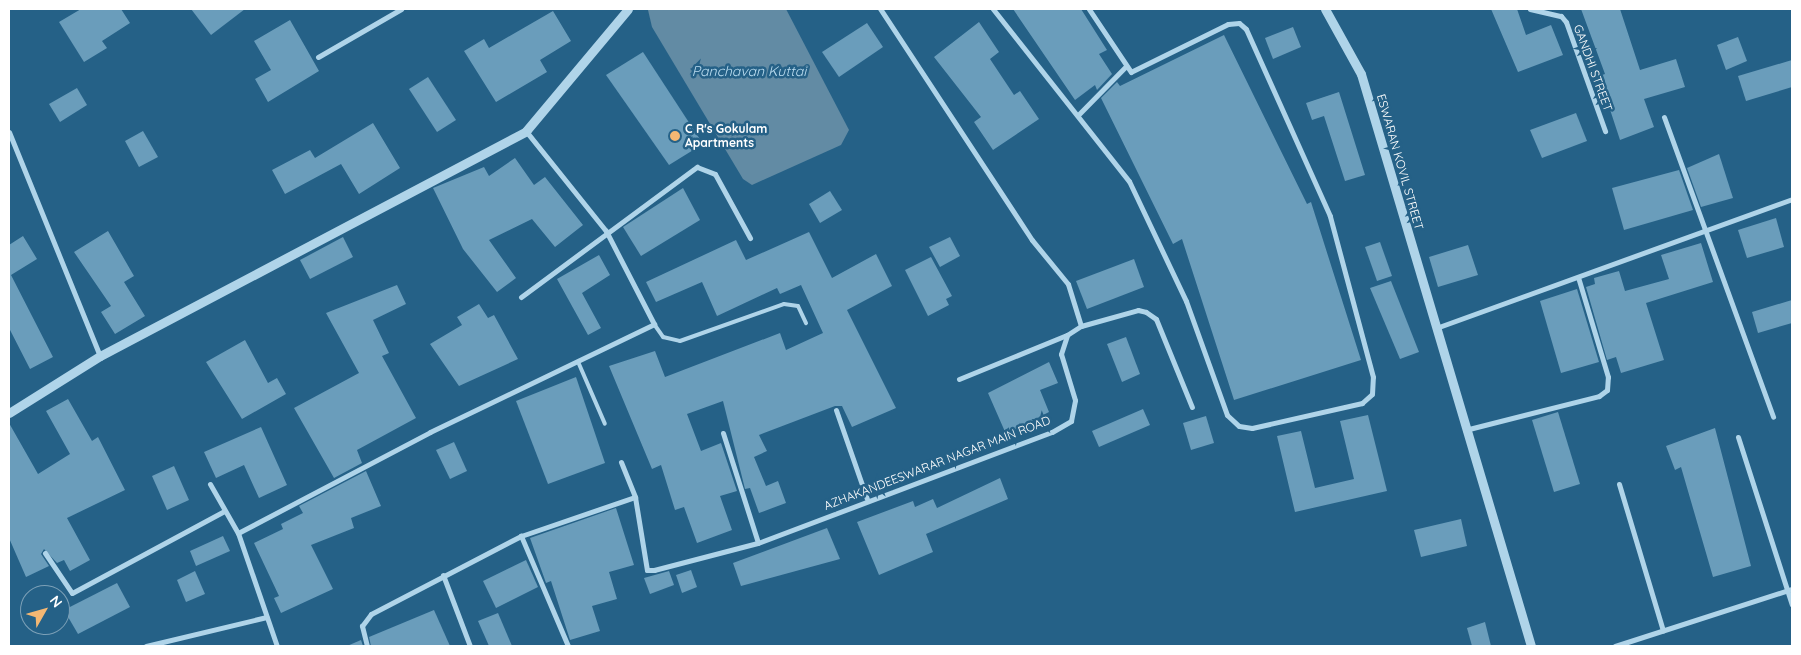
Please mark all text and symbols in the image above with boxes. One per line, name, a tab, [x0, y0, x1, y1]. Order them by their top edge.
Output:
street label: GANDHI STREET	[1571, 23, 1615, 113]
water label: Panchavan Kuttai	[692, 63, 806, 79]
street label: ESWARAN KOVIL STREET	[1374, 92, 1426, 232]
place label: C R's Gokulam Apartments	[685, 122, 767, 150]
marker: C R's Gokulam Apartments	[669, 130, 681, 142]
street label: AZHAKANDEESWARAR NAGAR MAIN ROAD	[822, 413, 1052, 513]
north arrow	[20, 585, 70, 635]
text: N	[46, 592, 66, 611]

